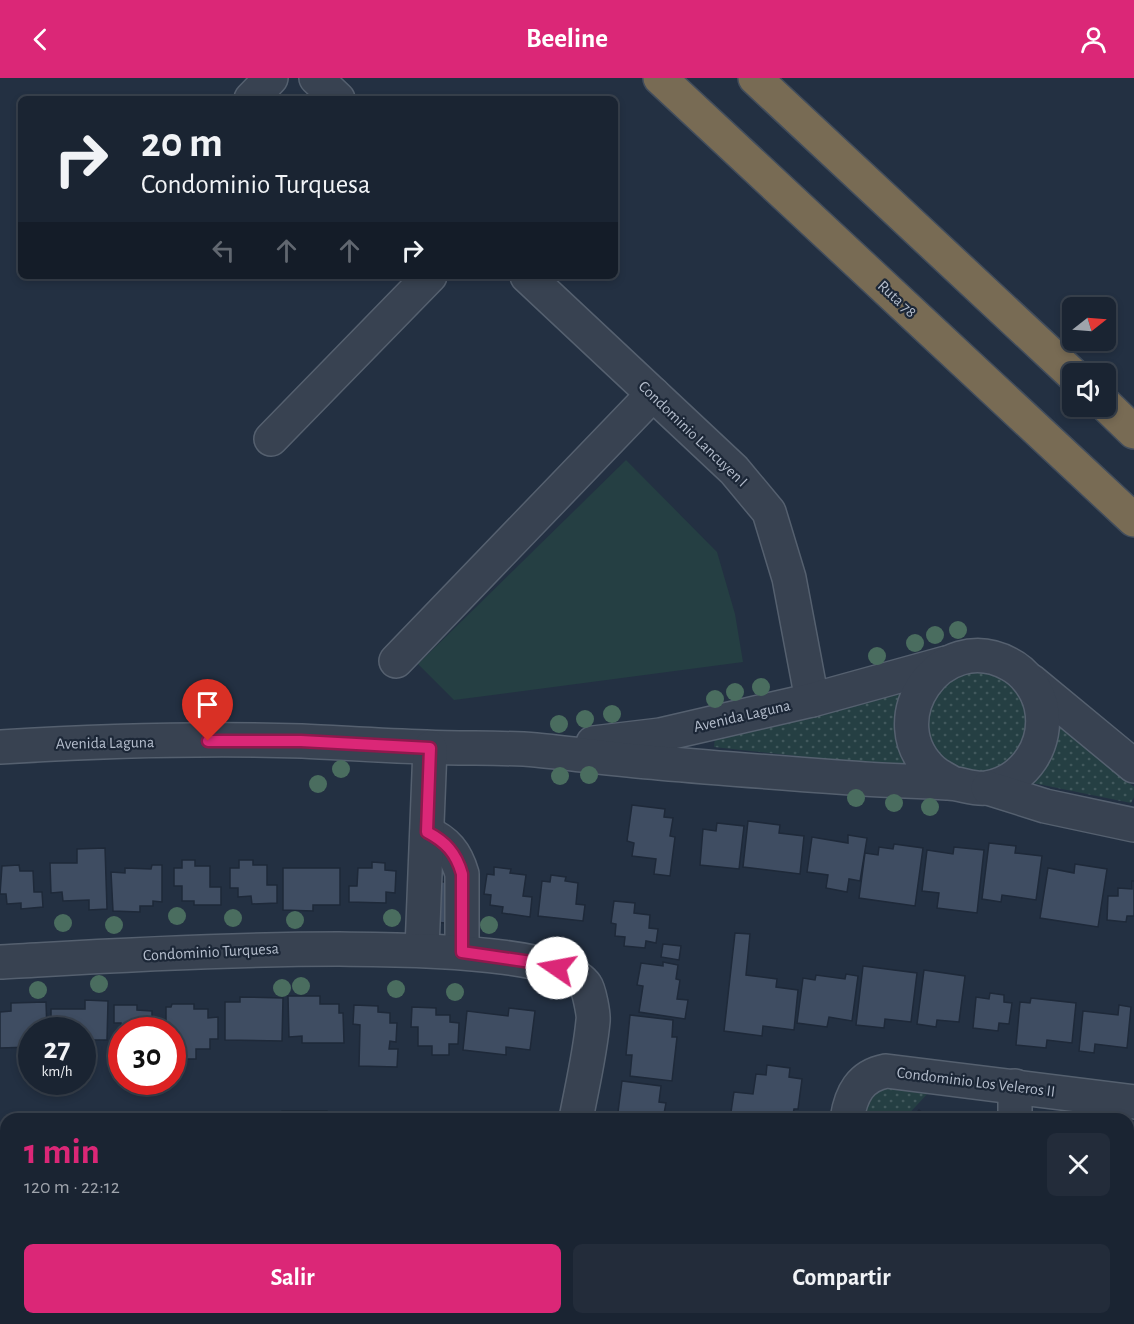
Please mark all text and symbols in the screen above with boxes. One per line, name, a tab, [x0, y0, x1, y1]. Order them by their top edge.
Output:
icon: back	[24, 23, 57, 56]
icon: person	[1077, 23, 1110, 56]
text: Beeline	[526, 25, 608, 52]
icon: right	[42, 120, 120, 198]
text: 20 m	[141, 122, 223, 164]
text: Condominio Turquesa	[141, 171, 371, 198]
icon: left	[207, 234, 240, 267]
icon: ahead	[270, 234, 303, 267]
icon: ahead	[333, 234, 366, 267]
icon: right	[396, 234, 429, 267]
street label: Ruta 78	[875, 277, 919, 321]
north arrow	[1062, 297, 1116, 351]
map controls	[1062, 297, 1116, 417]
button: sound	[1062, 363, 1116, 417]
street label: Condominio Lancuyen I	[635, 378, 751, 491]
pin	[182, 679, 233, 741]
icon: arrive	[191, 688, 224, 721]
street label: Avenida Laguna	[692, 697, 792, 735]
street label: Avenida Laguna	[55, 734, 155, 752]
position arrow	[525, 936, 589, 1000]
street label: Condominio Turquesa	[143, 940, 279, 964]
speed limit sign: 30	[108, 1017, 186, 1095]
text: 27	[43, 1034, 71, 1064]
text: km/h	[42, 1064, 72, 1079]
street label: Condominio Los Veleros II	[896, 1064, 1056, 1100]
button: close	[1047, 1133, 1110, 1196]
text: 1 min	[24, 1134, 100, 1170]
text: 120 m · 22:12	[24, 1177, 120, 1197]
button: Salir	[24, 1244, 561, 1313]
button: Compartir	[573, 1244, 1110, 1313]

